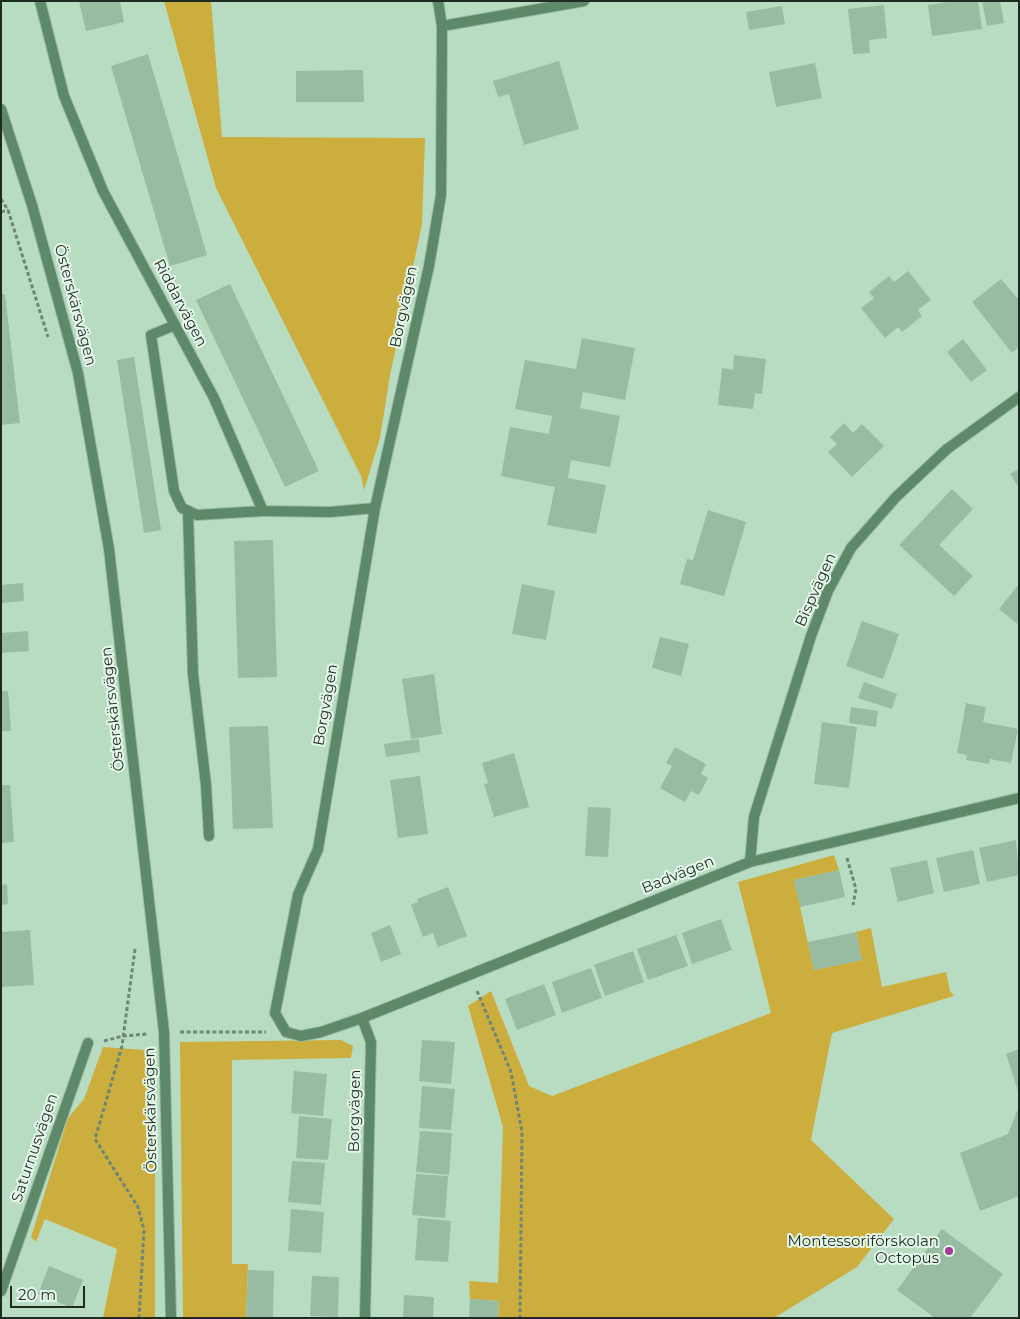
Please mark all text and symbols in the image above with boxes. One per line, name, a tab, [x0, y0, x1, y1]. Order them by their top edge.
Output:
street label: Österskärsvägen	[50, 242, 100, 368]
street label: Riddarvägen	[149, 256, 211, 350]
street label: Borgvägen	[387, 265, 421, 349]
street label: Bispvägen	[792, 550, 840, 630]
street label: Österskärsvägen	[98, 646, 128, 772]
street label: Borgvägen	[310, 663, 342, 747]
street label: Badvägen	[639, 852, 717, 898]
street label: Österskärsvägen	[141, 1047, 161, 1173]
street label: Borgvägen	[345, 1069, 365, 1153]
street label: Saturnusvägen	[8, 1091, 62, 1205]
place label: Montessoriförskolan Octopus	[788, 1233, 939, 1268]
marker: Montessoriförskolan Octopus	[943, 1245, 955, 1257]
scale bar	[12, 1276, 88, 1308]
text: 20 m	[18, 1285, 56, 1304]

